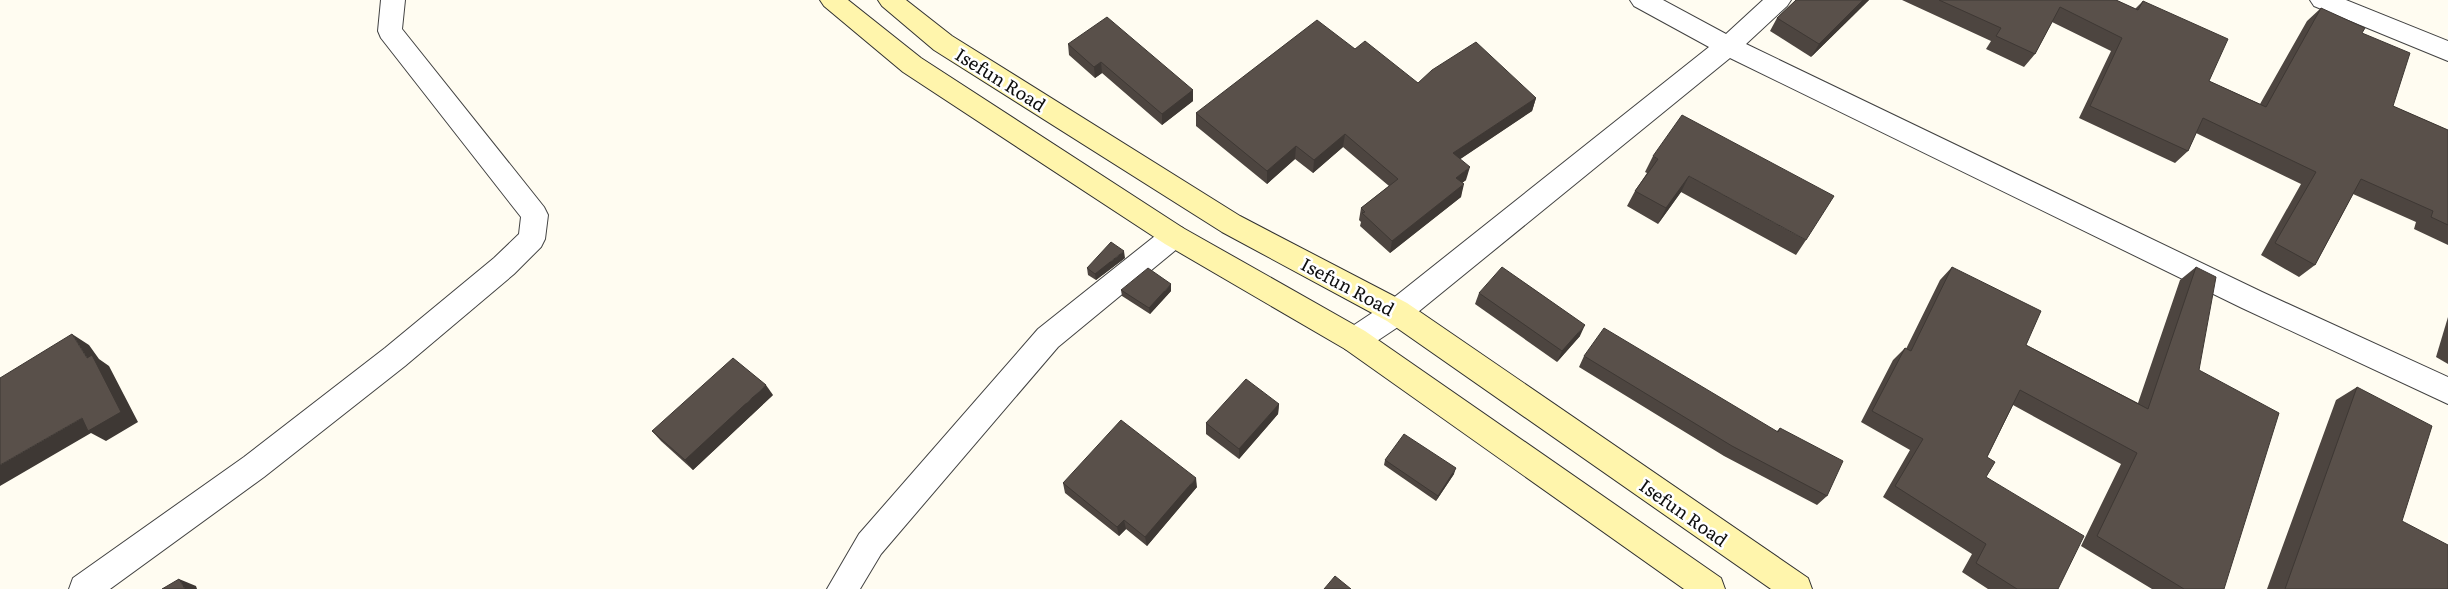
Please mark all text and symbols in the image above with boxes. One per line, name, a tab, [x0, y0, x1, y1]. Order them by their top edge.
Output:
street label: Isefun Road	[950, 40, 1052, 118]
street label: Isefun Road	[1296, 250, 1400, 322]
street label: Isefun Road	[1634, 472, 1734, 552]

